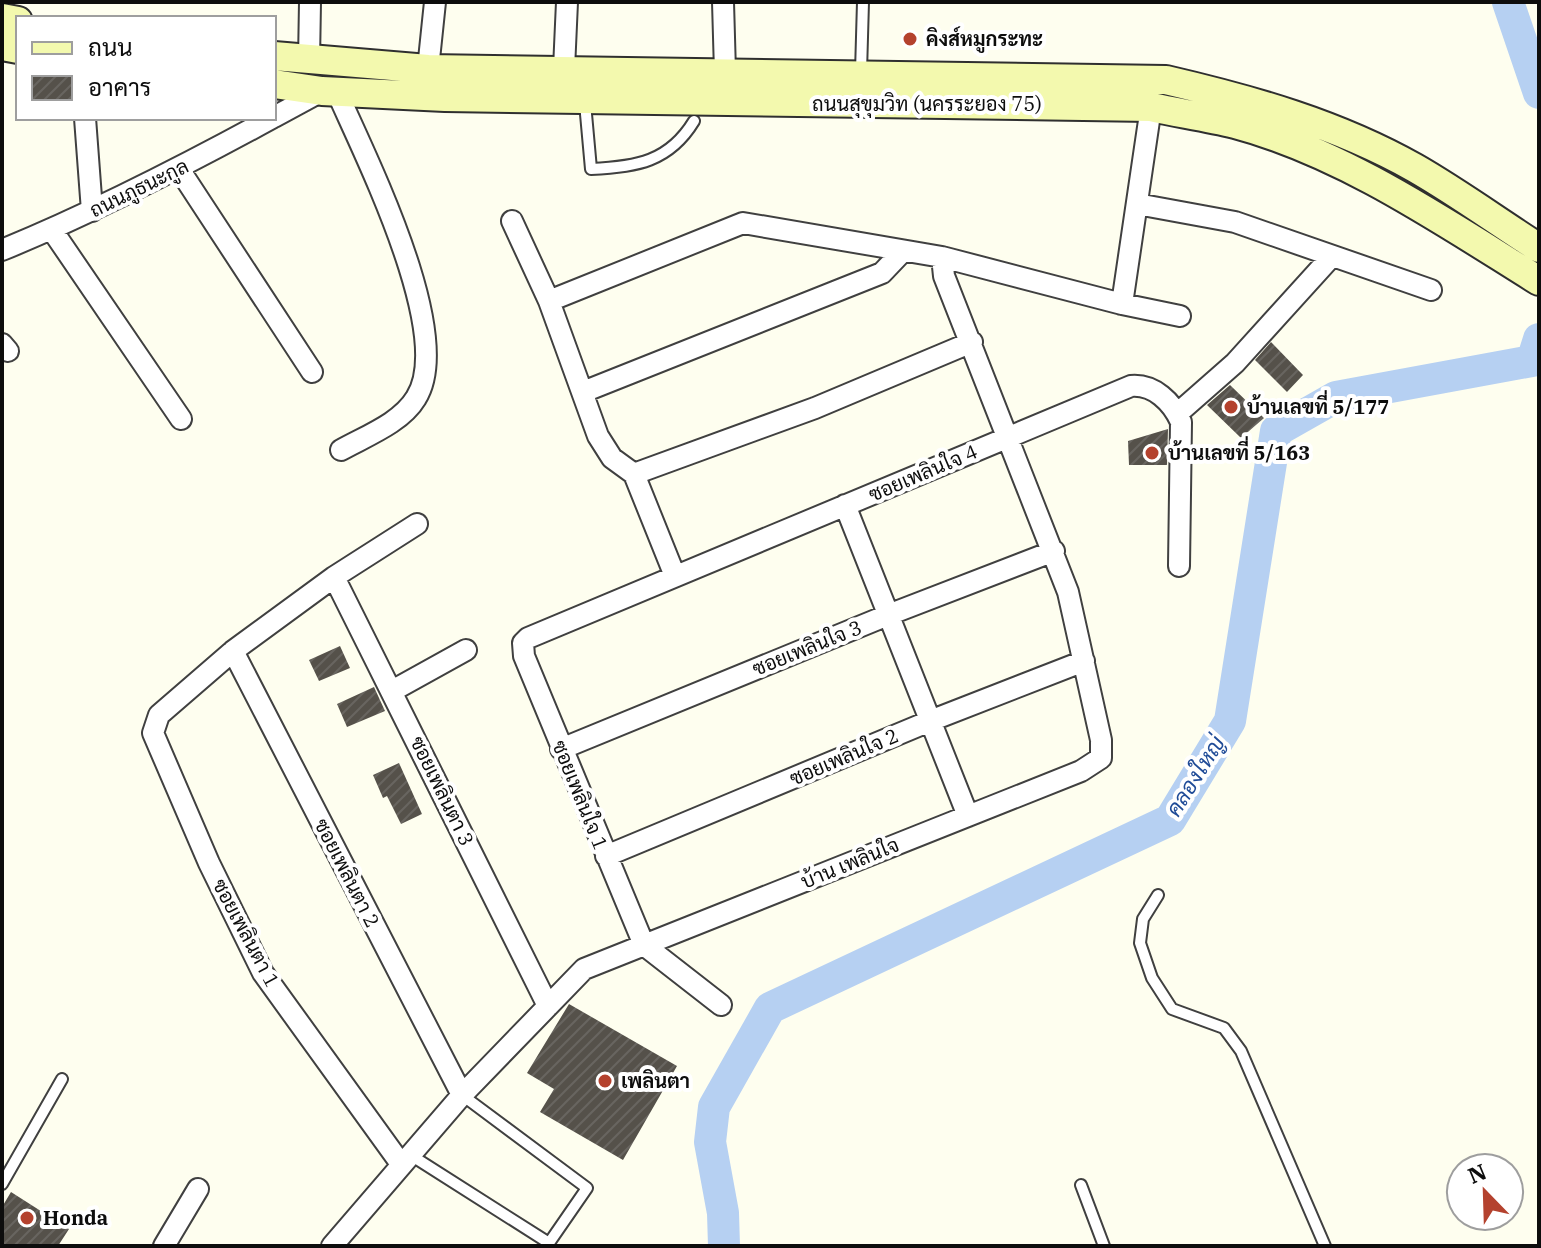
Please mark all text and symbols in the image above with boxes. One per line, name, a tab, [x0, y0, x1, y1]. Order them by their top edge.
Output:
legend	[16, 16, 276, 120]
place label: คิงส์หมูกระทะ	[926, 25, 1043, 53]
marker: คิงส์หมูกระทะ	[901, 30, 919, 48]
text: ถนน	[88, 31, 133, 63]
text: อาคาร	[88, 71, 151, 103]
street label: ถนนสุขุมวิท (นครระยอง 75)	[812, 90, 1042, 118]
street label: ถนนภูธนะกูล	[85, 152, 194, 225]
place label: บ้านเลขที่ 5/177	[1247, 390, 1389, 420]
marker: บ้านเลขที่ 5/177	[1222, 398, 1240, 416]
place label: บ้านเลขที่ 5/163	[1168, 436, 1310, 466]
street label: ซอยเพลินใจ 4	[864, 437, 981, 508]
marker: บ้านเลขที่ 5/163	[1143, 444, 1161, 462]
street label: ซอยเพลินใจ 3	[748, 613, 866, 682]
street label: ซอยเพลินใจ 2	[785, 721, 902, 792]
water label: คลองใหญ่	[1159, 729, 1231, 821]
street label: ซอยเพลินตา 3	[404, 731, 481, 850]
street label: ซอยเพลินใจ 1	[546, 736, 615, 854]
street label: ซอยเพลินตา 2	[308, 814, 386, 932]
street label: บ้าน เพลินใจ	[797, 831, 903, 894]
street label: ซอยเพลินตา 1	[207, 874, 286, 992]
place label: เพลินตา	[621, 1067, 690, 1094]
marker: เพลินตา	[596, 1072, 614, 1090]
north arrow	[1445, 1152, 1525, 1232]
text: N	[1463, 1156, 1491, 1190]
place label: Honda	[43, 1204, 108, 1231]
marker: Honda	[18, 1209, 36, 1227]

